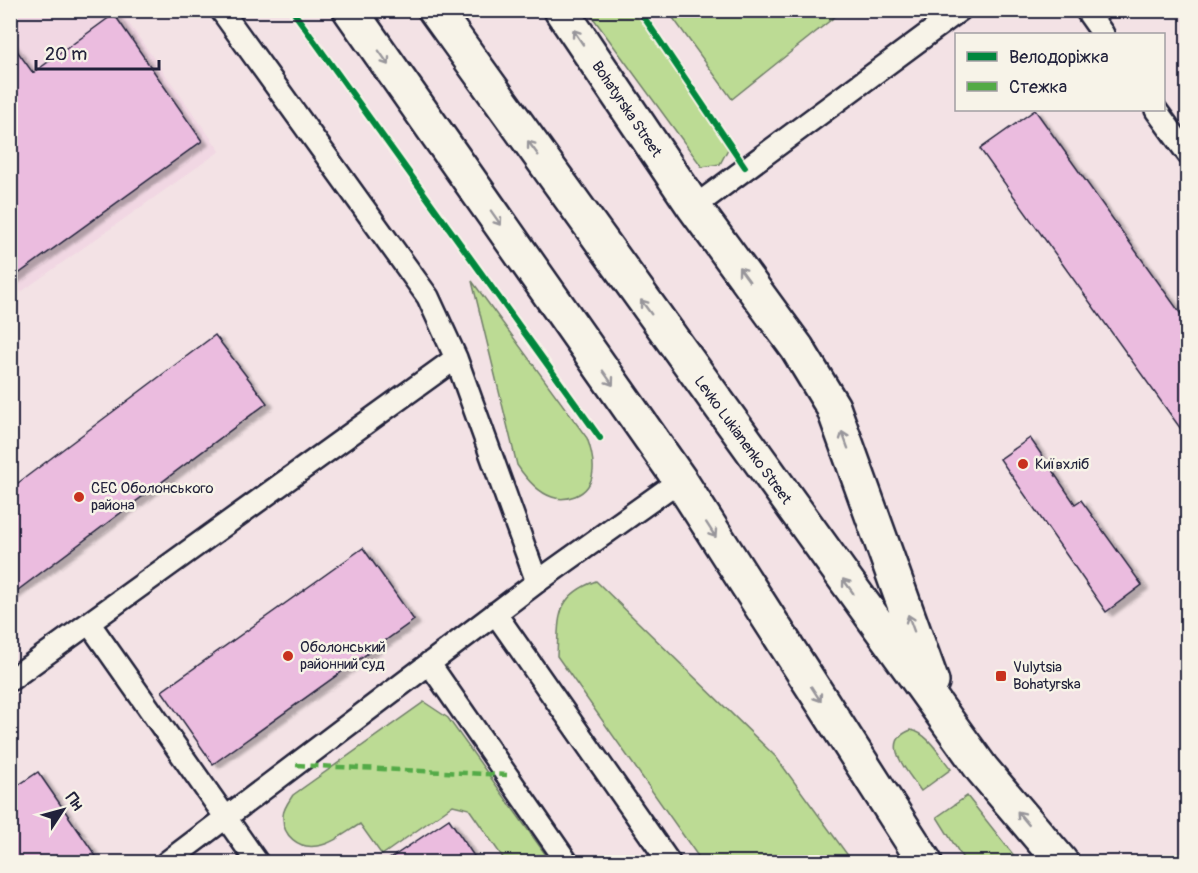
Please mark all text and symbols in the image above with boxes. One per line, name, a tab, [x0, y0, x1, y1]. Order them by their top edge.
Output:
one-way arrow	[572, 29, 584, 45]
scale bar	[36, 33, 159, 71]
legend	[955, 33, 1165, 111]
text: 20 m	[45, 43, 87, 66]
text: Велодоріжка	[1009, 46, 1109, 69]
one-way arrow	[378, 50, 390, 66]
street label: Bohatyrska Street	[587, 58, 666, 162]
text: Стежка	[1009, 76, 1067, 99]
one-way arrow	[527, 141, 539, 157]
one-way arrow	[490, 209, 502, 226]
one-way arrow	[738, 267, 750, 283]
one-way arrow	[640, 299, 653, 315]
one-way arrow	[602, 369, 614, 385]
street label: Levko Lukianenko Street	[690, 372, 796, 509]
one-way arrow	[839, 431, 850, 450]
place label: Київхліб	[1035, 455, 1090, 474]
marker: Київхліб	[1016, 457, 1030, 471]
place label: СЕС Оболонського района	[91, 479, 214, 515]
marker: СЕС Оболонського района	[72, 490, 86, 504]
one-way arrow	[705, 521, 718, 538]
one-way arrow	[842, 578, 855, 594]
one-way arrow	[904, 615, 915, 633]
place label: Оболонський районний суд	[300, 638, 386, 674]
marker: Оболонський районний суд	[281, 649, 295, 663]
place label: Vulytsia Bohatyrska	[1013, 658, 1081, 694]
marker: Vulytsia Bohatyrska	[994, 669, 1008, 683]
one-way arrow	[811, 685, 823, 702]
north arrow	[33, 780, 93, 840]
text: Пн	[61, 789, 88, 815]
one-way arrow	[1016, 811, 1030, 826]

